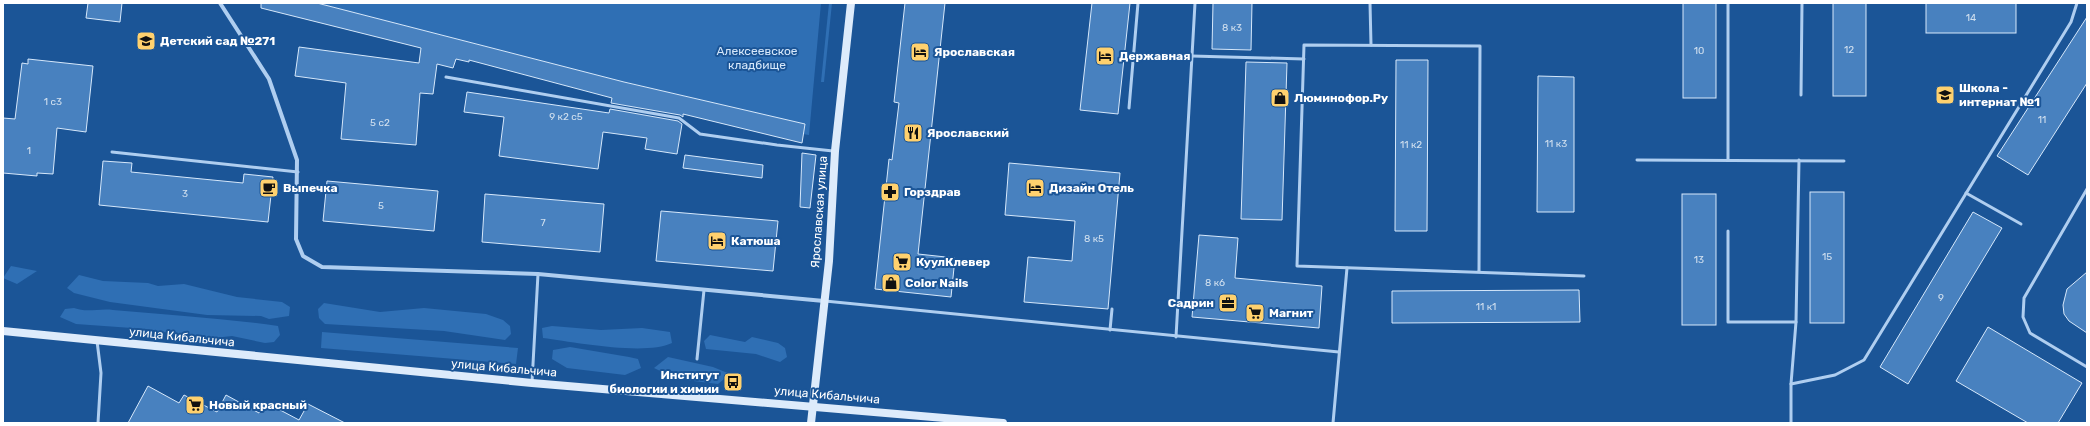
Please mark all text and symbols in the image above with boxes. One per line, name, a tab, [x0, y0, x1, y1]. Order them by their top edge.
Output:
house number: 14	[1966, 12, 1976, 24]
house number: 8 к3	[1222, 22, 1242, 34]
school or university icon: Детский сад №271	[135, 30, 157, 52]
place label: Детский сад №271	[160, 34, 275, 48]
hotel icon: Ярославская	[909, 41, 931, 63]
park label: Алексеевское кладбище	[716, 44, 798, 72]
house number: 12	[1844, 44, 1854, 56]
place label: Ярославская	[934, 45, 1015, 59]
hotel icon: Державная	[1094, 45, 1116, 67]
house number: 10	[1694, 45, 1704, 57]
place label: Державная	[1119, 49, 1190, 63]
place label: Школа - интернат №1	[1959, 81, 2040, 109]
school or university icon: Школа - интернат №1	[1934, 84, 1956, 106]
shop icon: Люминофор.Ру	[1269, 87, 1291, 109]
place label: Люминофор.Ру	[1294, 91, 1388, 105]
house number: 1 c3	[44, 96, 62, 108]
house number: 9 к2 с5	[549, 111, 583, 123]
house number: 11	[2038, 114, 2046, 126]
house number: 5 с2	[370, 117, 390, 129]
restaurant icon: Ярославский	[902, 122, 924, 144]
place label: Ярославский	[927, 126, 1009, 140]
house number: 11 к3	[1545, 138, 1567, 150]
house number: 11 к2	[1400, 139, 1422, 151]
house number: 1	[27, 145, 31, 157]
street label: Ярославская улица	[808, 155, 830, 269]
cafe icon: Выпечка	[258, 177, 280, 199]
hotel icon: Дизайн Отель	[1024, 177, 1046, 199]
place label: Выпечка	[283, 181, 338, 195]
pharmacy icon: Горздрав	[879, 181, 901, 203]
place label: Дизайн Отель	[1049, 181, 1134, 195]
place label: Горздрав	[904, 185, 961, 199]
house number: 3	[182, 188, 188, 200]
house number: 5	[378, 200, 384, 212]
house number: 7	[540, 217, 546, 229]
hotel icon: Катюша	[706, 230, 728, 252]
house number: 8 к5	[1084, 233, 1104, 245]
place label: Катюша	[731, 234, 781, 248]
supermarket icon: КуулКлевер	[891, 251, 913, 273]
house number: 15	[1822, 251, 1832, 263]
house number: 13	[1694, 254, 1704, 266]
place label: КуулКлевер	[916, 255, 991, 269]
shop icon: Color Nails	[880, 272, 902, 294]
place label: Color Nails	[905, 276, 969, 290]
house number: 8 к6	[1205, 277, 1225, 289]
office icon: Садрин	[1217, 292, 1239, 314]
house number: 9	[1938, 292, 1944, 304]
place label: Садрин	[1168, 296, 1214, 310]
house number: 11 к1	[1476, 301, 1496, 313]
supermarket icon: Магнит	[1244, 302, 1266, 324]
place label: Магнит	[1269, 306, 1314, 320]
street label: улица Кибальчича	[128, 324, 236, 350]
street label: улица Кибальчича	[451, 356, 557, 380]
place label: Институт биологии и химии	[610, 368, 719, 396]
bus stop icon: Институт биологии и химии	[722, 371, 744, 393]
street label: улица Кибальчича	[774, 383, 880, 407]
supermarket icon: Новый красный	[184, 394, 206, 416]
place label: Новый красный	[209, 398, 307, 412]

